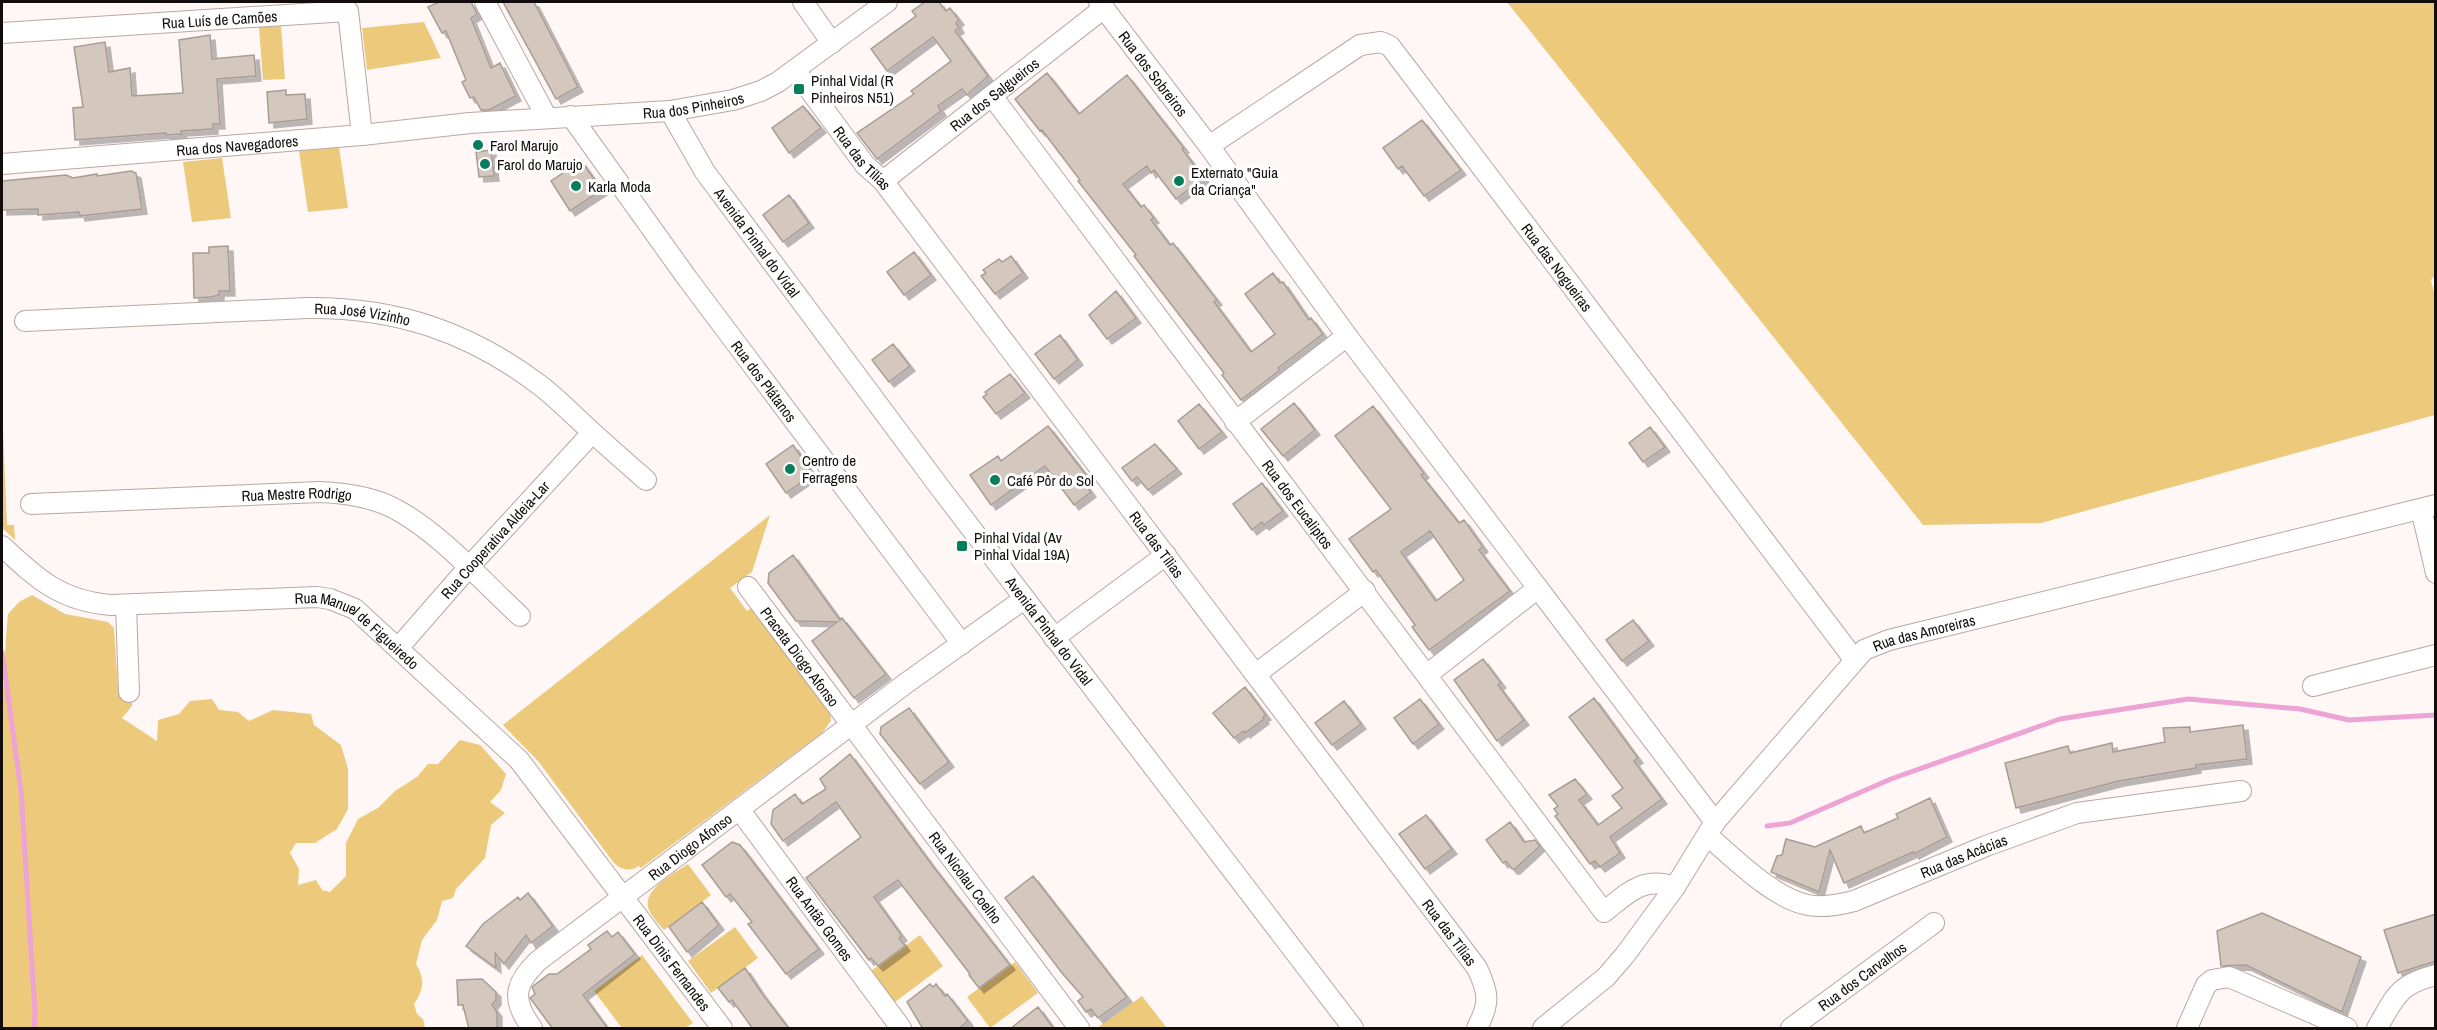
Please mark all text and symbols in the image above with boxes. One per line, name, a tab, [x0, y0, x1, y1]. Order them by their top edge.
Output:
street label: Rua Luís de Camões	[161, 5, 278, 33]
street label: Rua dos Sobreiros	[1114, 26, 1193, 121]
street label: Rua dos Salgueiros	[945, 52, 1043, 136]
place label: Pinhal Vidal (R Pinheiros N51)	[811, 70, 894, 108]
marker: Pinhal Vidal (R Pinheiros N51)	[792, 82, 806, 96]
street label: Rua dos Pinheiros	[642, 87, 747, 123]
street label: Rua das Tílias	[829, 121, 896, 194]
street label: Rua dos Navegadores	[175, 130, 299, 160]
place label: Farol Marujo	[490, 135, 559, 156]
marker: Farol Marujo	[471, 138, 485, 152]
place label: Farol do Marujo	[497, 154, 583, 175]
marker: Farol do Marujo	[478, 157, 492, 171]
place label: Externato "Guia da Criança"	[1191, 162, 1278, 200]
marker: Externato "Guia da Criança"	[1172, 174, 1186, 188]
place label: Karla Moda	[588, 176, 651, 197]
marker: Karla Moda	[569, 179, 583, 193]
street label: Avenida Pinhal do Vidal	[709, 182, 805, 301]
street label: Rua das Nogueiras	[1517, 218, 1598, 316]
street label: Rua José Vizinho	[314, 297, 413, 330]
street label: Rua dos Plátanos	[727, 336, 802, 426]
place label: Centro de Ferragens	[802, 450, 857, 488]
street label: Rua dos Eucaliptos	[1258, 455, 1338, 553]
marker: Centro de Ferragens	[783, 462, 797, 476]
place label: Café Pôr do Sol	[1007, 470, 1094, 491]
marker: Café Pôr do Sol	[988, 473, 1002, 487]
street label: Rua Cooperativa Aldeia-Lar	[436, 476, 554, 603]
street label: Rua Mestre Rodrigo	[241, 481, 354, 506]
street label: Rua das Tílias	[1125, 506, 1189, 582]
place label: Pinhal Vidal (Av Pinhal Vidal 19A)	[974, 527, 1070, 565]
marker: Pinhal Vidal (Av Pinhal Vidal 19A)	[955, 539, 969, 553]
street label: Avenida Pinhal do Vidal	[1000, 571, 1098, 689]
street label: Rua Manuel de Figueiredo	[294, 586, 424, 674]
street label: Praceta Diogo Afonso	[756, 602, 845, 711]
street label: Rua das Amoreiras	[1869, 609, 1977, 656]
street label: Rua Diogo Afonso	[644, 808, 736, 885]
street label: Rua Nicolau Coelho	[924, 827, 1007, 928]
street label: Rua das Acácias	[1917, 829, 2010, 883]
street label: Rua Antão Gomes	[782, 872, 858, 965]
street label: Rua das Tílias	[1418, 894, 1482, 970]
street label: Rua Dinis Fernandes	[629, 910, 716, 1015]
street label: Rua dos Carvalhos	[1814, 936, 1910, 1015]

